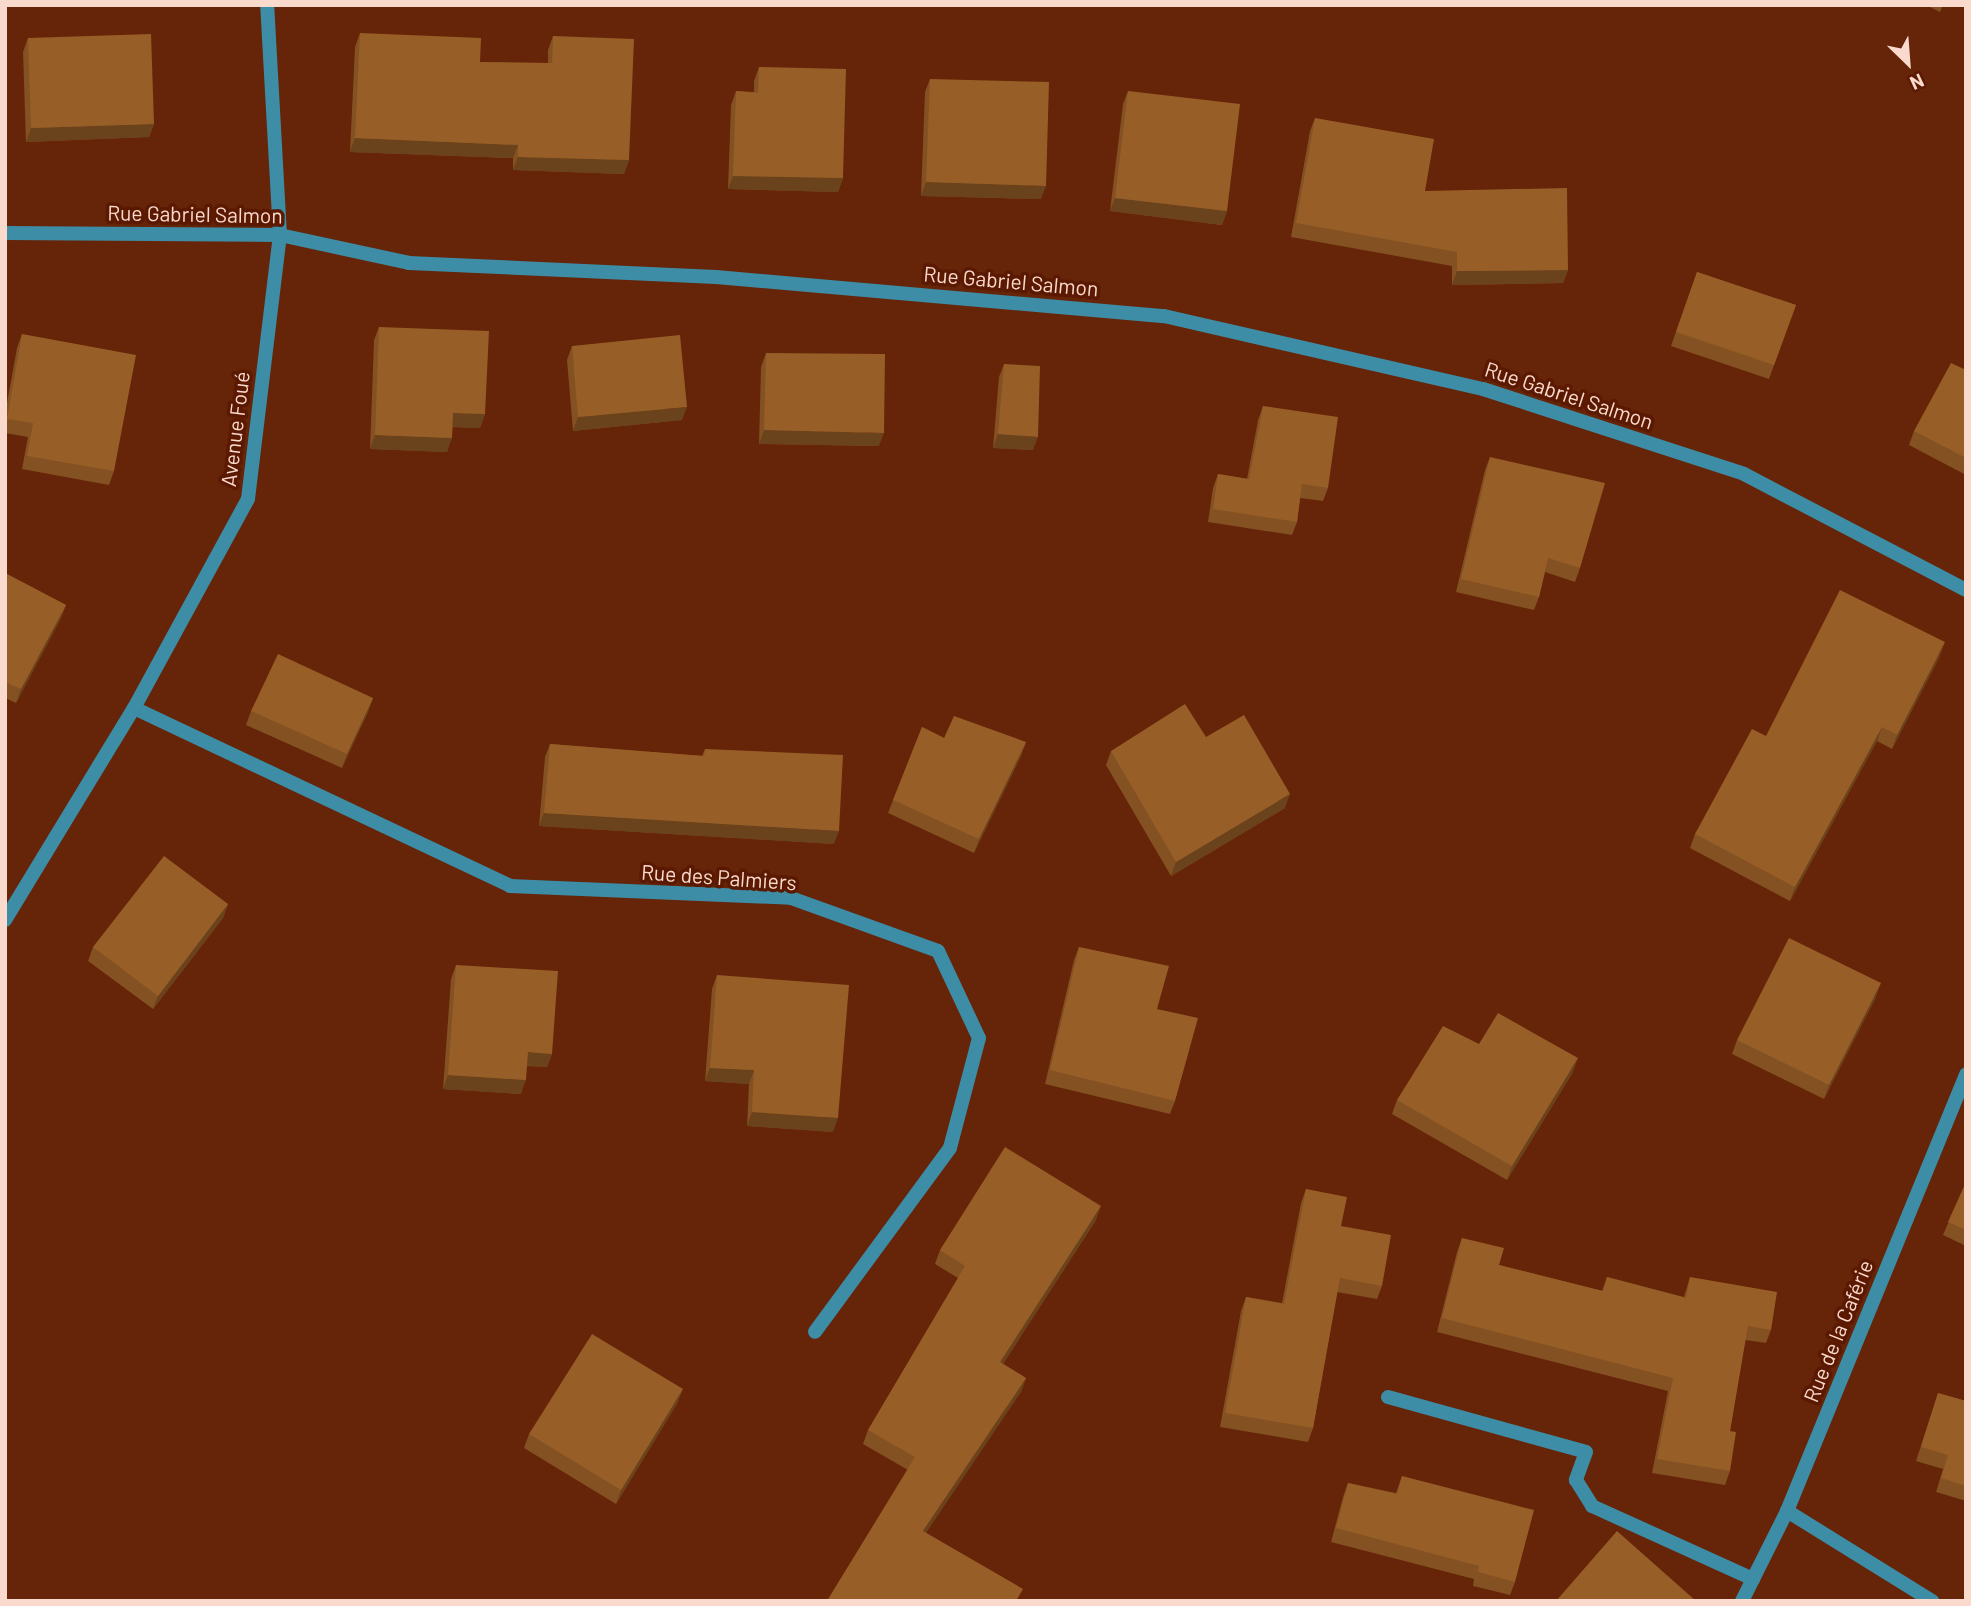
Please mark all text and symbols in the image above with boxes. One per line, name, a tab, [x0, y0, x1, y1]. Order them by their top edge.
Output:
north arrow	[1873, 28, 1943, 98]
text: N	[1907, 69, 1928, 96]
street label: Rue Gabriel Salmon	[107, 200, 283, 228]
street label: Rue Gabriel Salmon	[923, 261, 1099, 301]
street label: Rue Gabriel Salmon	[1482, 356, 1656, 434]
street label: Avenue Foué	[215, 370, 255, 488]
street label: Rue des Palmiers	[640, 859, 798, 895]
street label: Rue de la Caférie	[1798, 1256, 1878, 1406]

